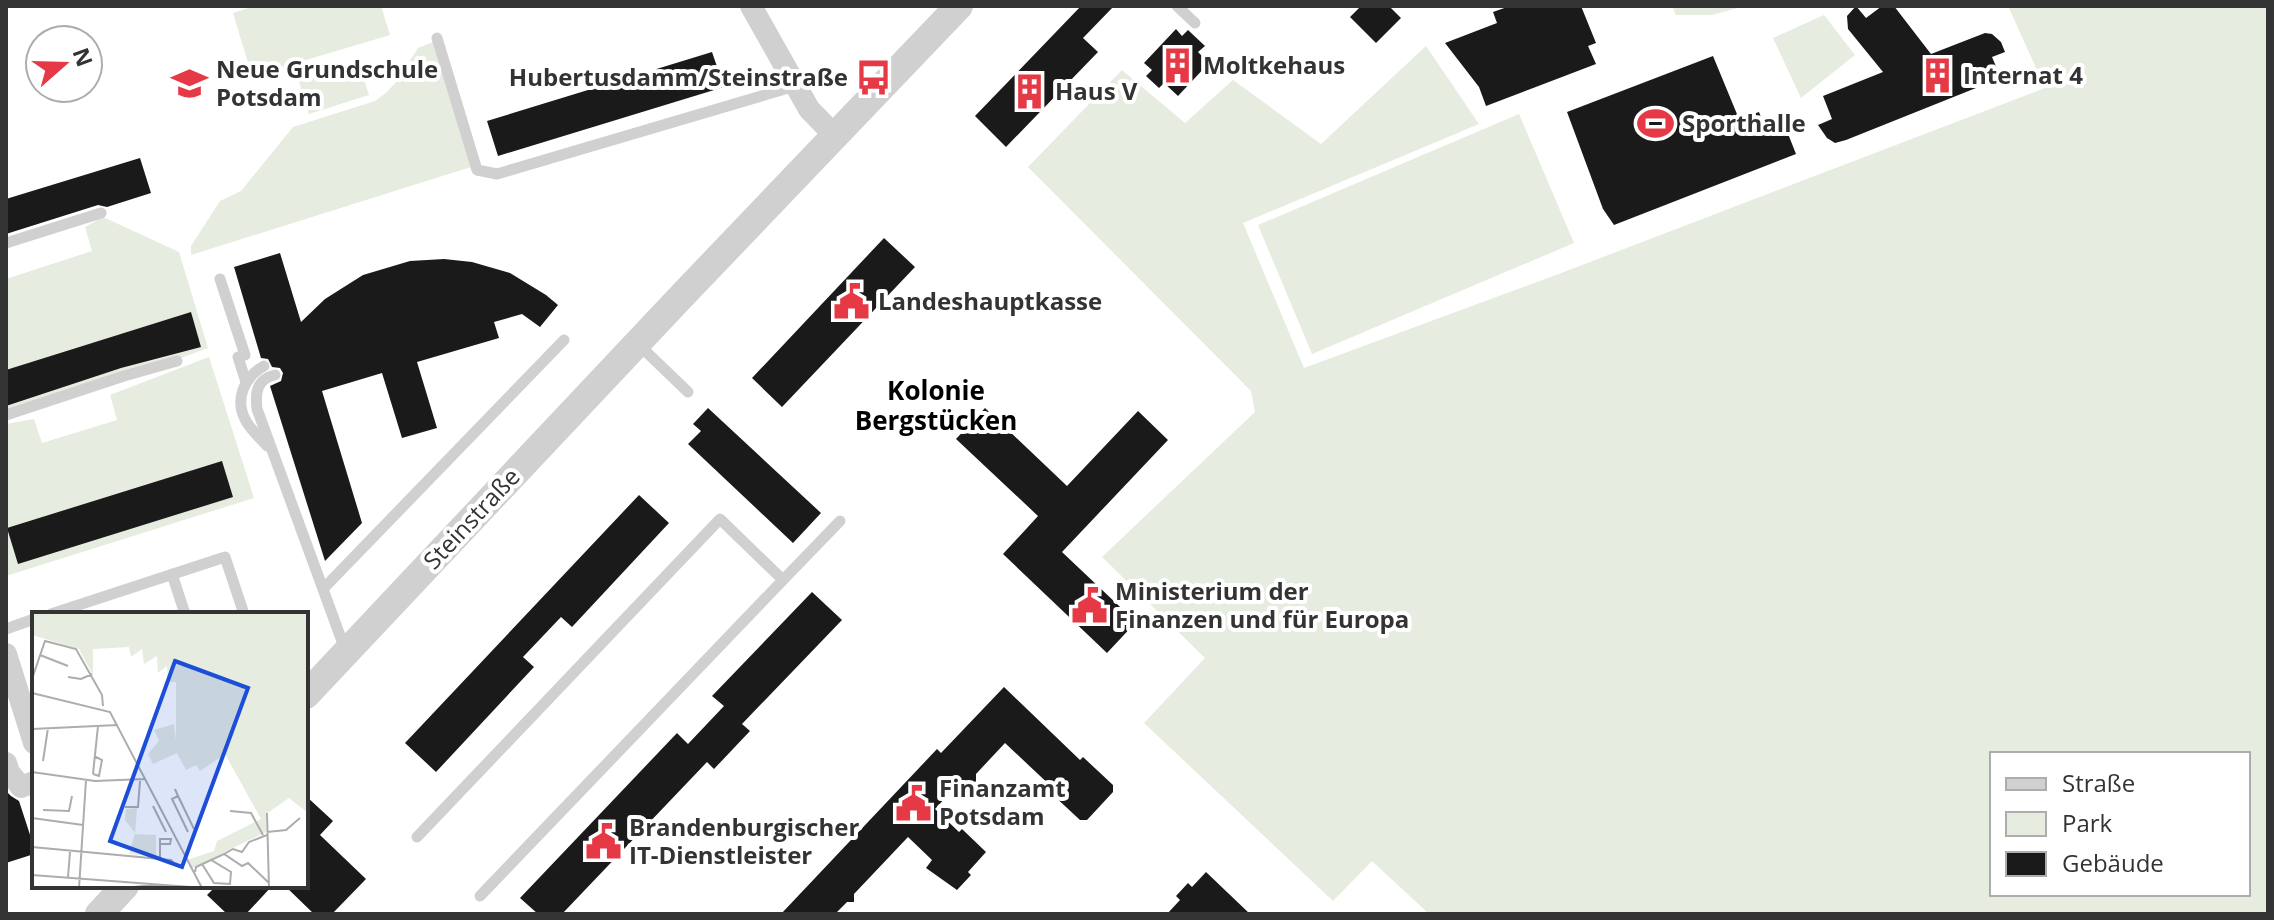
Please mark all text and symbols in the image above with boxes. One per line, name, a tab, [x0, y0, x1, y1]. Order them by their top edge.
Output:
north arrow	[24, 24, 104, 104]
text: N	[67, 43, 101, 70]
building icon: Moltkehaus	[1158, 47, 1196, 85]
place label: Moltkehaus	[1203, 48, 1345, 81]
place label: Neue Grundschule Potsdam	[216, 52, 438, 113]
building icon: Internat 4	[1918, 57, 1956, 95]
place label: Internat 4	[1963, 58, 2083, 91]
bus stop icon: Hubertusdamm/Steinstraße	[855, 59, 893, 97]
place label: Hubertusdamm/Steinstraße	[509, 60, 848, 93]
school or university icon: Neue Grundschule Potsdam	[171, 65, 209, 103]
building icon: Haus V	[1010, 73, 1048, 111]
place label: Haus V	[1055, 74, 1138, 107]
sports icon: Sporthalle	[1637, 105, 1675, 143]
place label: Sporthalle	[1682, 106, 1806, 139]
public building icon: Landeshauptkasse	[833, 283, 871, 321]
place label: Landeshauptkasse	[878, 284, 1102, 317]
district label: Kolonie Bergstücken	[855, 372, 1017, 438]
street label: Steinstraße	[415, 460, 526, 576]
place label: Ministerium der Finanzen und für Europa	[1115, 574, 1409, 635]
public building icon: Ministerium der Finanzen und für Europa	[1070, 587, 1108, 625]
inset map	[32, 612, 308, 888]
legend	[1990, 752, 2250, 896]
text: Straße	[2062, 766, 2135, 799]
place label: Finanzamt Potsdam	[939, 771, 1066, 832]
public building icon: Finanzamt Potsdam	[894, 784, 932, 822]
text: Park	[2062, 806, 2113, 839]
place label: Brandenburgischer IT-Dienstleister	[629, 810, 859, 871]
public building icon: Brandenburgischer IT-Dienstleister	[584, 823, 622, 861]
text: Gebäude	[2062, 846, 2164, 879]

